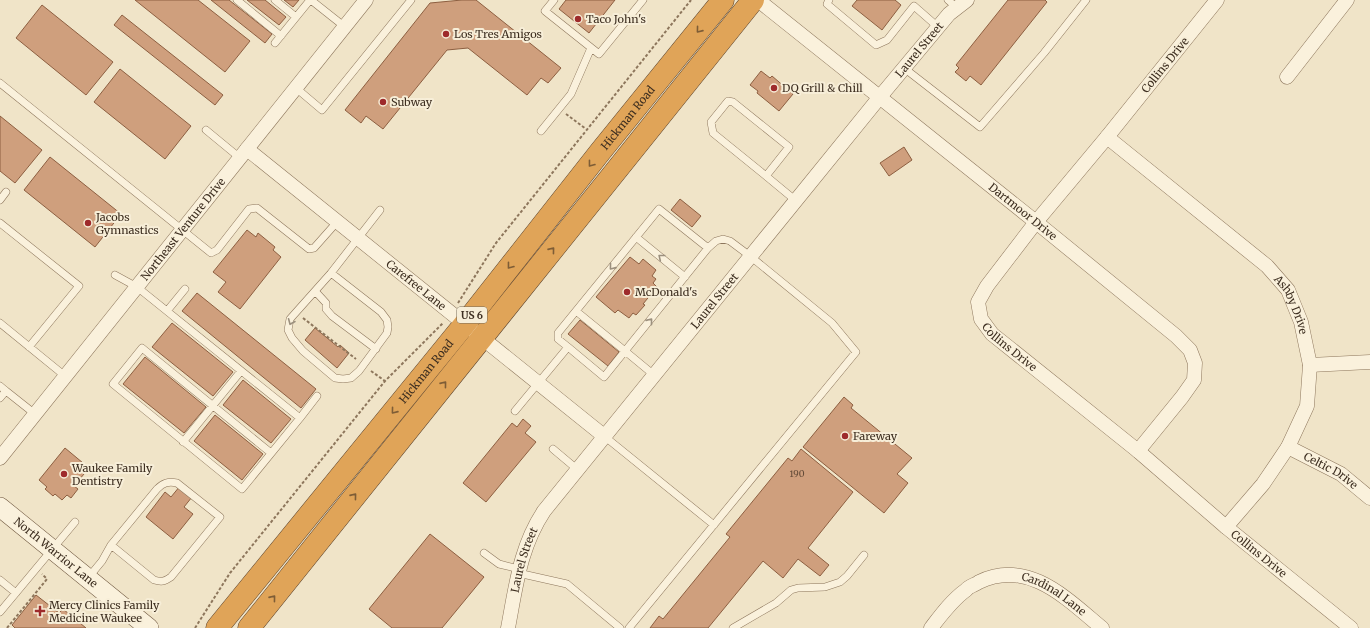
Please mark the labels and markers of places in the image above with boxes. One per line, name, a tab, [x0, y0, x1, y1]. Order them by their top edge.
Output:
place label: Taco John's	[586, 12, 646, 26]
marker: Taco John's	[573, 14, 583, 24]
place label: Los Tres Amigos	[454, 27, 542, 41]
marker: Los Tres Amigos	[441, 29, 451, 39]
place label: DQ Grill & Chill	[782, 81, 863, 95]
marker: DQ Grill & Chill	[769, 83, 779, 93]
place label: Subway	[391, 95, 433, 109]
marker: Subway	[378, 97, 388, 107]
place label: Jacobs Gymnastics	[95, 210, 159, 237]
marker: Jacobs Gymnastics	[83, 218, 93, 228]
place label: McDonald's	[635, 285, 697, 299]
marker: McDonald's	[622, 287, 632, 297]
place label: Fareway	[853, 429, 898, 443]
marker: Fareway	[840, 431, 850, 441]
place label: Waukee Family Dentistry	[71, 461, 153, 488]
marker: Waukee Family Dentistry	[59, 469, 69, 479]
place label: Mercy Clinics Family Medicine Waukee	[49, 598, 160, 625]
marker: Mercy Clinics Family Medicine Waukee	[34, 605, 46, 617]

